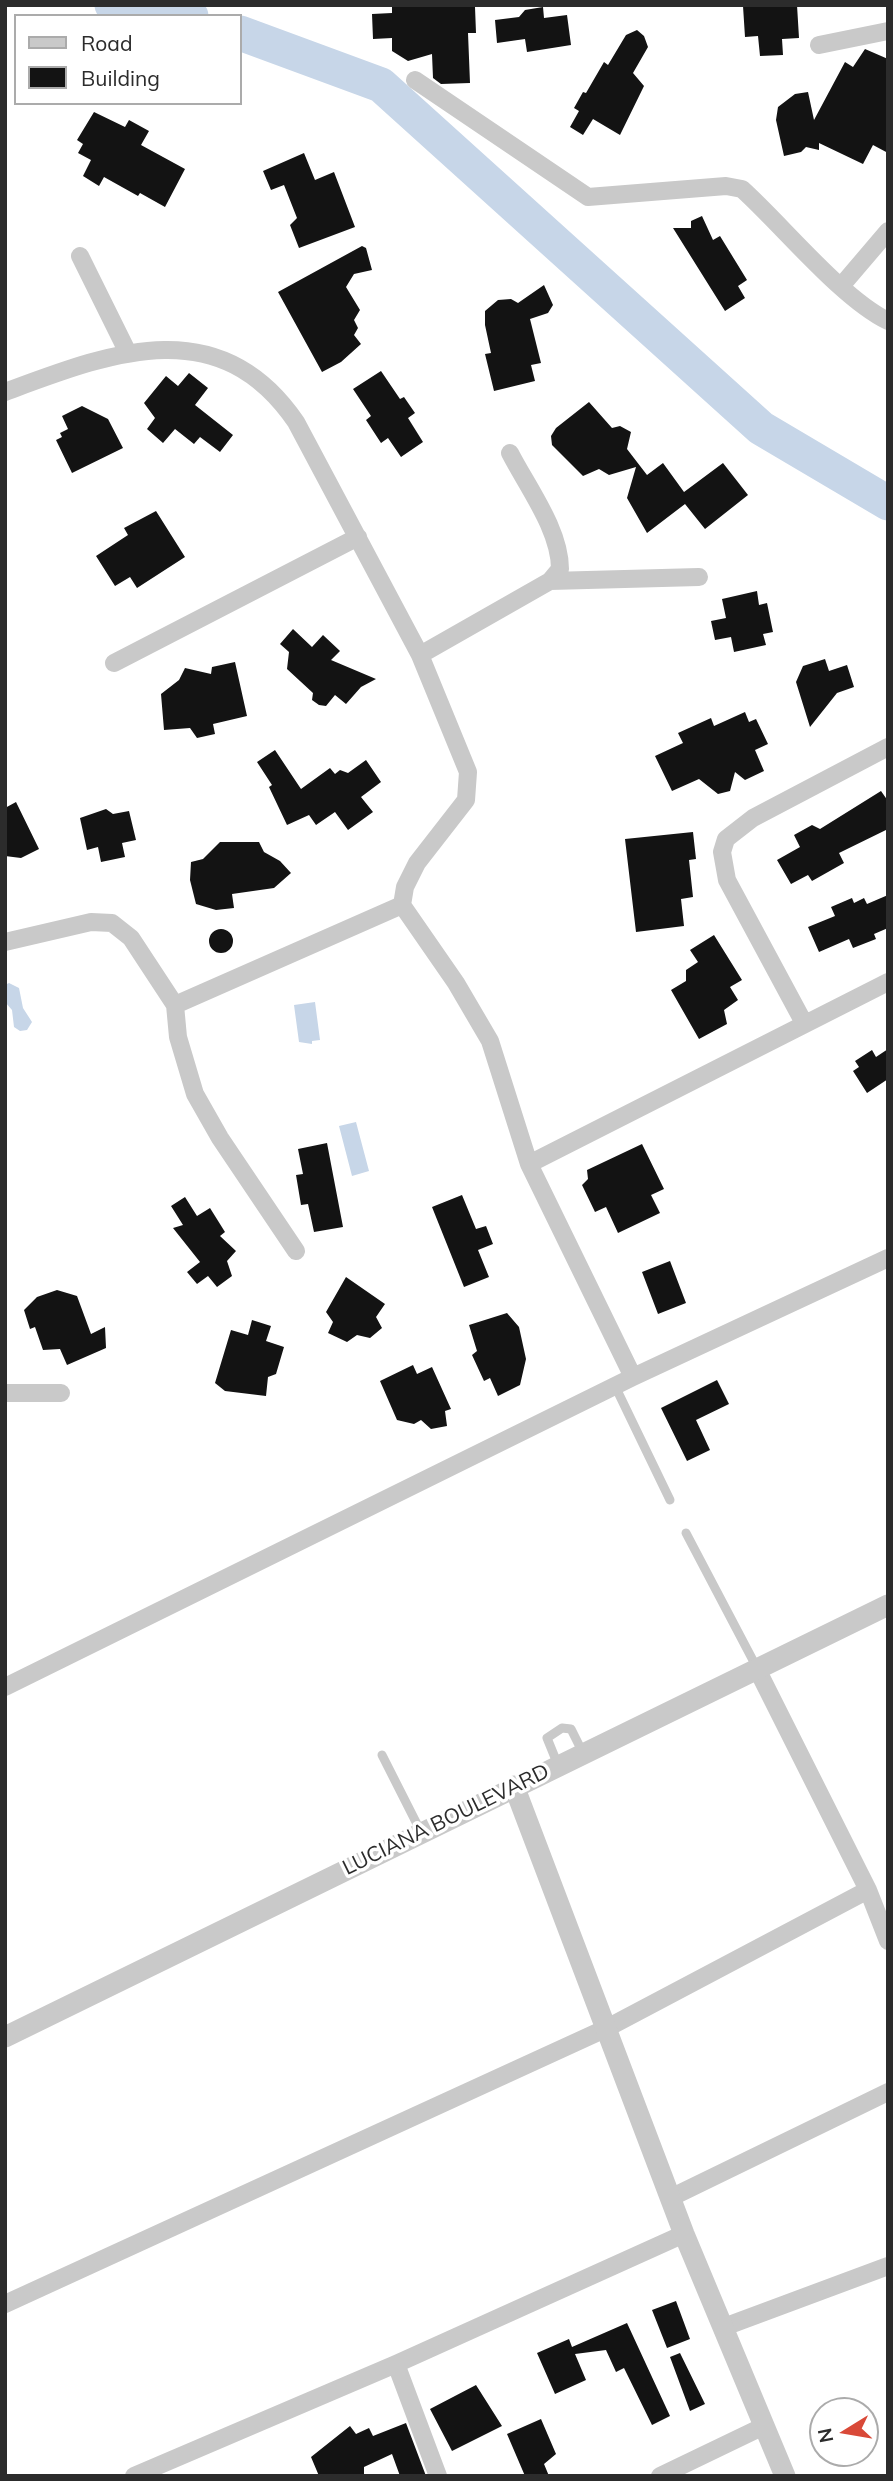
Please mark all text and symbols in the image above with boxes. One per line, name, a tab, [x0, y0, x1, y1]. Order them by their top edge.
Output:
legend	[14, 14, 242, 105]
text: Road	[81, 30, 132, 56]
text: Building	[81, 65, 160, 91]
street label: LUCIANA BOULEVARD	[339, 1759, 553, 1881]
north arrow	[809, 2397, 879, 2467]
text: N	[812, 2426, 839, 2445]

